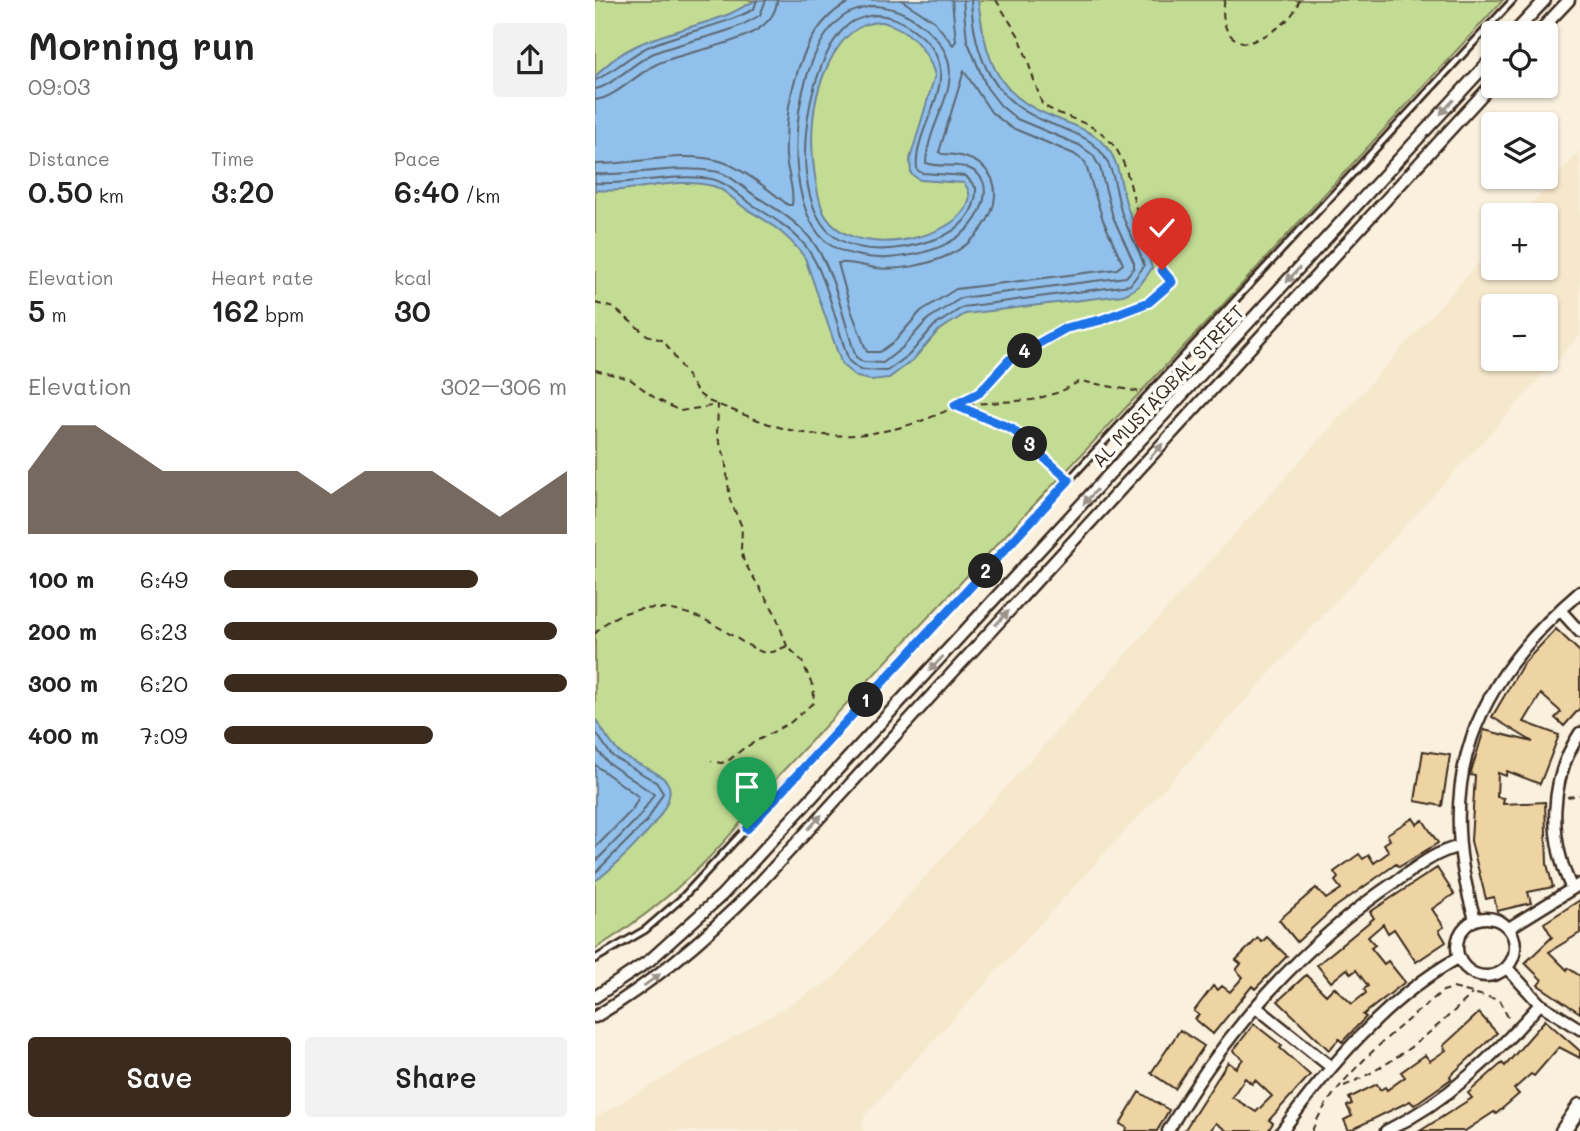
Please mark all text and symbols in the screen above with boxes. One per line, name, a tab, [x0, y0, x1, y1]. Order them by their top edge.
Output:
text: Morning run	[28, 20, 255, 70]
map controls	[1481, 21, 1558, 371]
button: locate	[1481, 21, 1558, 98]
button: share	[493, 23, 567, 97]
text: 09:03	[28, 71, 91, 101]
one-way arrow	[1439, 98, 1455, 115]
button: layers	[1481, 112, 1558, 189]
text: Distance	[28, 146, 110, 171]
text: Time	[211, 146, 254, 171]
text: Pace	[394, 146, 440, 171]
text: 0.50	[28, 171, 93, 211]
text: 3:20	[211, 171, 274, 211]
text: 6:40	[394, 171, 459, 211]
text: km	[93, 183, 124, 208]
text: /km	[459, 183, 500, 208]
pin	[1132, 198, 1192, 270]
button: +	[1481, 203, 1558, 280]
icon: check	[1143, 209, 1181, 247]
text: Elevation	[28, 265, 113, 290]
text: Heart rate	[211, 265, 314, 290]
text: kcal	[394, 265, 432, 290]
one-way arrow	[1285, 266, 1301, 284]
text: 5	[28, 290, 46, 330]
text: 162	[211, 290, 259, 330]
text: 30	[394, 290, 431, 330]
button: −	[1481, 294, 1558, 371]
street label: AL MUSTAQBAL STREET	[1086, 299, 1249, 472]
text: m	[46, 302, 67, 327]
text: bpm	[259, 302, 304, 327]
pin: 4	[1007, 334, 1043, 368]
text: 4	[1018, 338, 1031, 363]
text: Elevation	[28, 371, 131, 401]
text: 302–306 m	[440, 371, 567, 401]
pin: 3	[1013, 426, 1047, 462]
text: 3	[1024, 431, 1035, 456]
one-way arrow	[1148, 442, 1164, 460]
one-way arrow	[1082, 488, 1098, 505]
pin: 2	[969, 554, 1003, 588]
text: 2	[980, 558, 991, 583]
text: 100 m	[28, 564, 94, 594]
text: 6:49	[140, 564, 188, 594]
one-way arrow	[994, 610, 1010, 627]
text: 200 m	[28, 616, 97, 646]
text: 6:23	[140, 616, 187, 646]
one-way arrow	[928, 655, 944, 672]
text: 300 m	[28, 668, 98, 698]
text: 6:20	[140, 668, 188, 698]
pin: 1	[849, 682, 883, 718]
text: 1	[861, 687, 870, 712]
text: 400 m	[28, 720, 99, 750]
text: 7:09	[140, 720, 188, 750]
pin	[717, 757, 777, 829]
icon: arrive	[728, 768, 766, 806]
one-way arrow	[807, 814, 823, 831]
one-way arrow	[643, 973, 661, 987]
button: Save	[28, 1037, 291, 1117]
button: Share	[305, 1037, 567, 1117]

